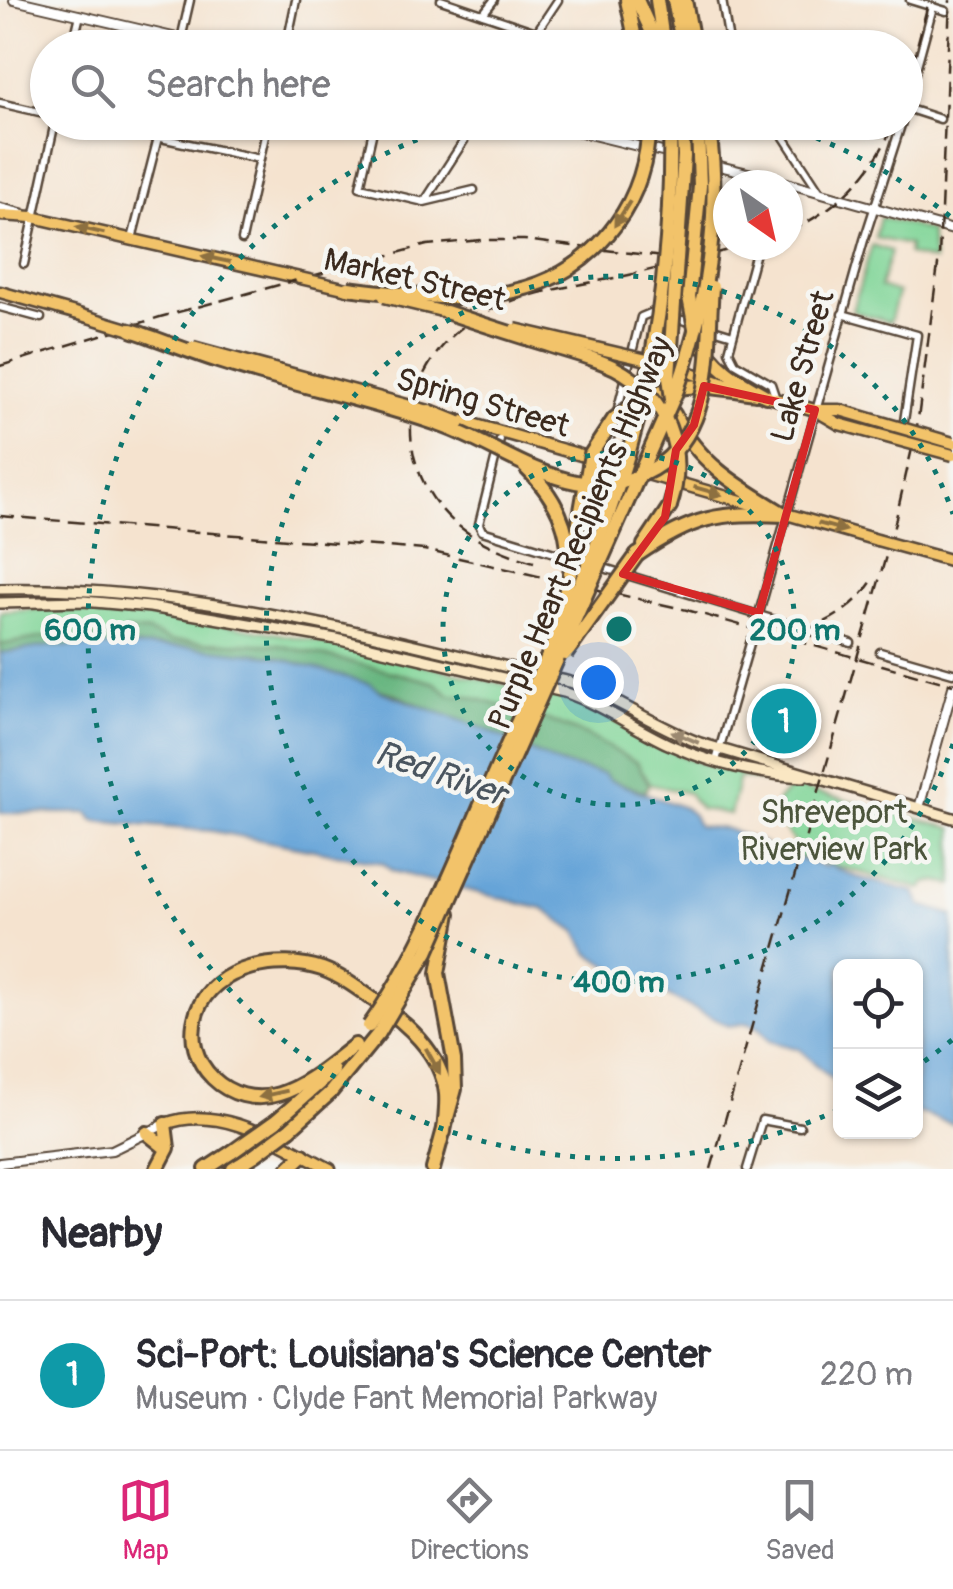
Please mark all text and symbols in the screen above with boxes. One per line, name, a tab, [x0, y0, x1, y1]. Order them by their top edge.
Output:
search box	[30, 30, 923, 140]
icon: search	[65, 58, 120, 113]
text: Search here	[145, 61, 331, 109]
north arrow	[713, 170, 803, 260]
one-way arrow	[613, 201, 631, 228]
one-way arrow	[74, 222, 105, 238]
street label: Market Street	[320, 240, 510, 320]
one-way arrow	[200, 251, 231, 266]
street label: Lake Street	[762, 286, 844, 447]
street label: Purple Heart Recipients Highway	[480, 331, 682, 736]
street label: Spring Street	[391, 359, 574, 447]
one-way arrow	[693, 484, 724, 500]
one-way arrow	[817, 519, 848, 535]
centre of rings	[601, 611, 637, 647]
text: 600 m	[44, 612, 136, 649]
text: 200 m	[750, 612, 840, 649]
your location	[573, 657, 624, 708]
pin: 1	[752, 684, 816, 758]
one-way arrow	[670, 729, 700, 745]
water label: Red River	[370, 731, 516, 818]
park label: Shreveport Riverview Park	[740, 793, 928, 870]
map controls	[833, 959, 923, 1139]
button: locate	[833, 959, 923, 1049]
text: 400 m	[573, 964, 665, 1001]
one-way arrow	[423, 1047, 441, 1075]
button: layers	[833, 1049, 923, 1139]
one-way arrow	[257, 1087, 288, 1102]
text: Nearby	[40, 1208, 162, 1260]
text: Sci-Port: Louisiana's Science Center	[135, 1331, 711, 1379]
text: 1	[66, 1355, 79, 1395]
text: 220 m	[820, 1355, 913, 1395]
text: Museum · Clyde Fant Memorial Parkway	[135, 1379, 657, 1419]
tab: Map	[118, 1473, 173, 1568]
tab: Directions	[410, 1473, 529, 1568]
tab: Saved	[765, 1473, 835, 1568]

